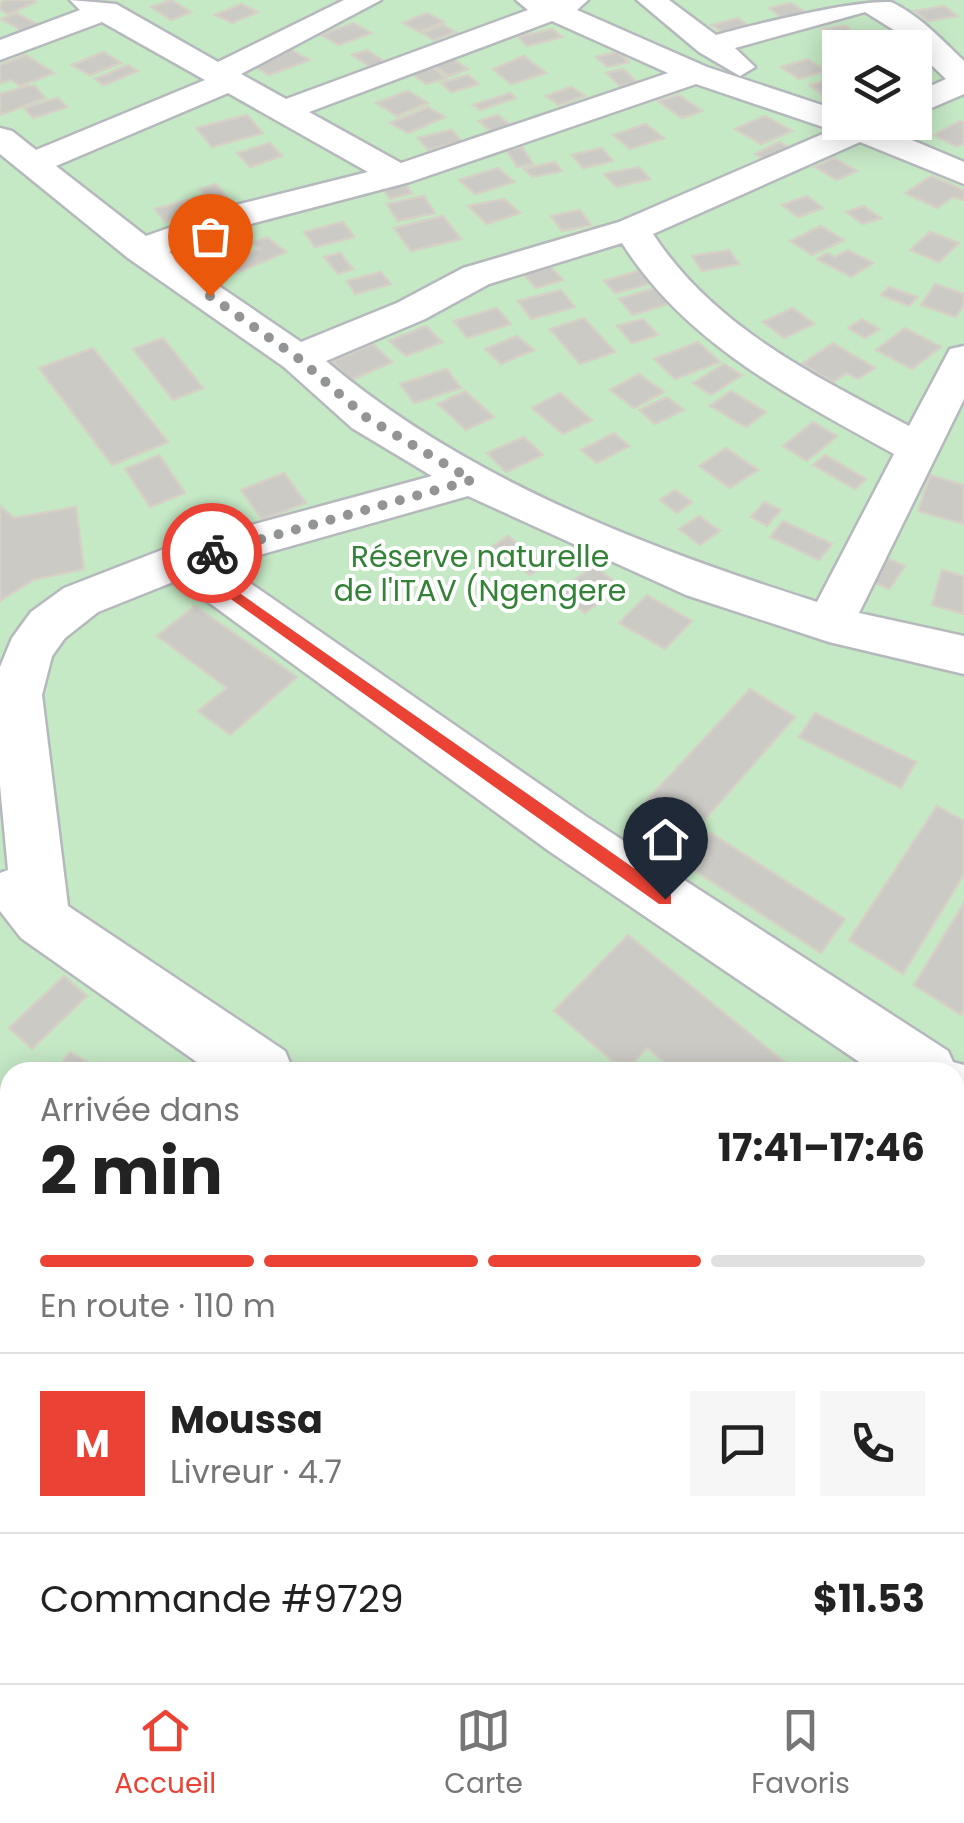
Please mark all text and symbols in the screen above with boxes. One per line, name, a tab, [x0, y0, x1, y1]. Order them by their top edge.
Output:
map controls	[822, 30, 932, 140]
button: layers	[822, 30, 932, 140]
pin	[168, 194, 253, 297]
icon: bag	[183, 209, 238, 264]
courier	[162, 503, 262, 603]
icon: bike	[185, 526, 240, 581]
park label: Réserve naturelle de l'ITAV (Ngengere	[334, 535, 626, 612]
pin	[623, 797, 708, 900]
icon: home	[638, 812, 693, 867]
text: Arrivée dans	[40, 1087, 240, 1132]
text: 17:41–17:46	[718, 1121, 925, 1174]
text: 2 min	[40, 1126, 223, 1217]
text: En route · 110 m	[40, 1283, 276, 1328]
button: chat	[690, 1391, 795, 1496]
button: phone	[820, 1391, 925, 1496]
text: Moussa	[170, 1393, 323, 1446]
text: M	[75, 1417, 110, 1470]
text: Livreur · 4.7	[170, 1449, 342, 1494]
text: Commande #9729	[40, 1572, 404, 1625]
text: $11.53	[813, 1572, 925, 1625]
tab: Accueil	[114, 1703, 216, 1805]
tab: Carte	[444, 1703, 523, 1805]
tab: Favoris	[751, 1703, 850, 1805]

